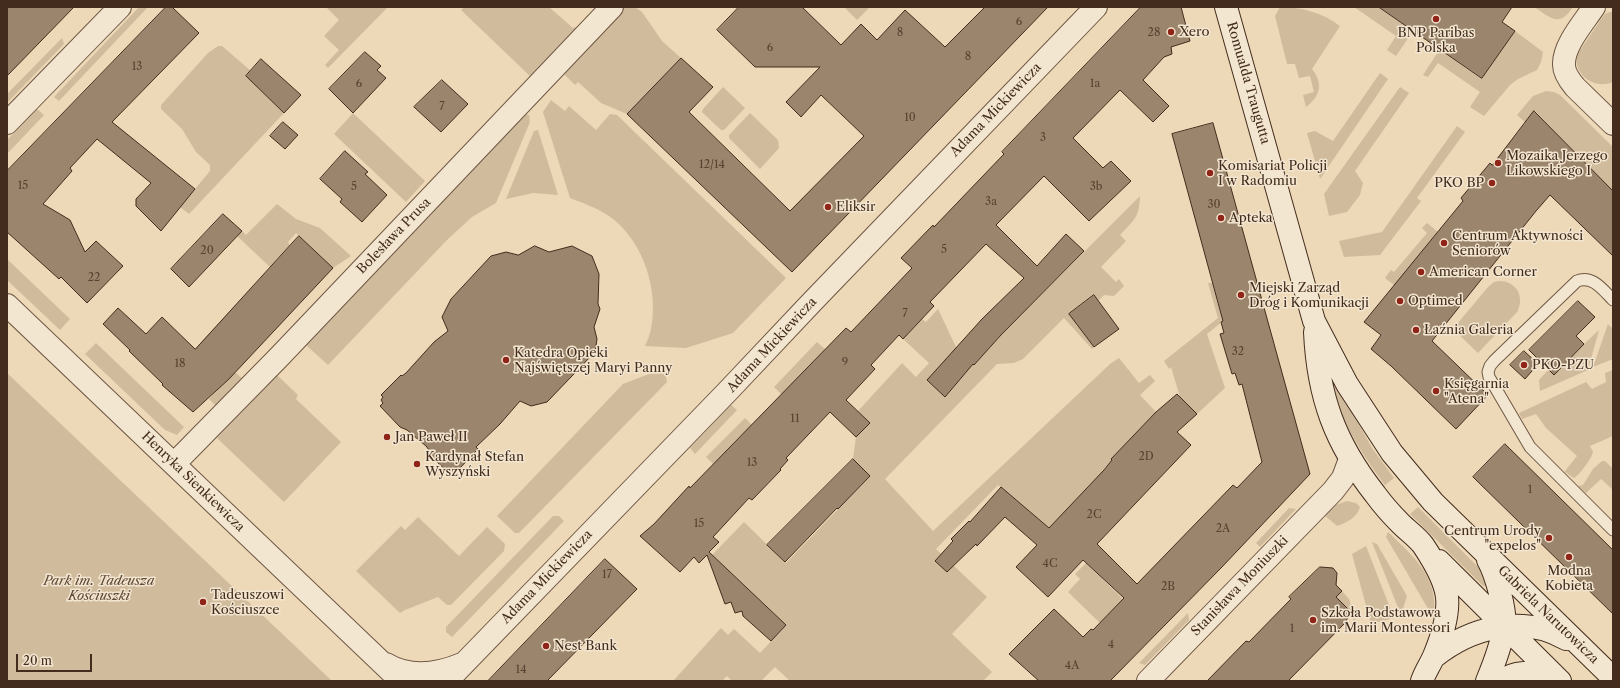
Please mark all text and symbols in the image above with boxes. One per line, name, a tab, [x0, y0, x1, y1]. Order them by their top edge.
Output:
marker: BNP Paribas Polska	[1431, 14, 1441, 24]
house number: 6	[1016, 15, 1022, 29]
street label: Romualda Traugutta	[1223, 20, 1273, 146]
place label: Xero	[1179, 24, 1209, 40]
place label: BNP Paribas Polska	[1398, 25, 1474, 56]
house number: 8	[897, 26, 903, 40]
house number: 28	[1148, 26, 1160, 40]
marker: Xero	[1166, 27, 1176, 37]
house number: 6	[767, 41, 773, 55]
house number: 8	[965, 50, 971, 64]
house number: 13	[132, 60, 142, 74]
street label: Adama Mickiewicza	[947, 60, 1045, 160]
house number: 6	[356, 77, 362, 91]
house number: 1a	[1090, 77, 1100, 91]
house number: 7	[439, 100, 445, 114]
house number: 10	[904, 111, 916, 125]
house number: 3	[1040, 131, 1046, 145]
place label: Mozaika Jerzego Likowskiego I	[1506, 148, 1608, 179]
house number: 12/14	[699, 158, 725, 172]
place label: Komisariat Policji I w Radomiu	[1218, 158, 1327, 189]
marker: Mozaika Jerzego Likowskiego I	[1493, 158, 1503, 168]
marker: Komisariat Policji I w Radomiu	[1205, 168, 1215, 178]
place label: PKO BP	[1434, 175, 1484, 191]
marker: PKO BP	[1487, 178, 1497, 188]
house number: 15	[18, 179, 28, 193]
house number: 5	[351, 180, 357, 194]
house number: 3b	[1090, 180, 1102, 194]
street label: Bolesława Prusa	[354, 195, 434, 277]
house number: 3a	[985, 195, 997, 209]
house number: 30	[1207, 198, 1221, 212]
place label: Eliksir	[836, 199, 875, 215]
marker: Eliksir	[823, 202, 833, 212]
place label: Apteka	[1229, 210, 1273, 226]
marker: Apteka	[1216, 213, 1226, 223]
place label: Centrum Aktywności Seniorów	[1452, 228, 1583, 259]
marker: Centrum Aktywności Seniorów	[1439, 238, 1449, 248]
house number: 5	[941, 243, 947, 257]
house number: 20	[200, 244, 214, 258]
place label: American Corner	[1429, 264, 1537, 280]
marker: American Corner	[1416, 267, 1426, 277]
house number: 22	[88, 271, 100, 285]
place label: Miejski Zarząd Dróg i Komunikacji	[1249, 280, 1369, 311]
marker: Miejski Zarząd Dróg i Komunikacji	[1236, 290, 1246, 300]
place label: Optimed	[1408, 293, 1463, 309]
street label: Adama Mickiewicza	[724, 294, 820, 396]
marker: Optimed	[1395, 296, 1405, 306]
house number: 7	[902, 307, 908, 321]
place label: Łaźnia Galeria	[1424, 322, 1513, 338]
marker: Łaźnia Galeria	[1411, 325, 1421, 335]
place label: Katedra Opieki Najświętszej Maryi Panny	[514, 345, 672, 376]
house number: 32	[1232, 345, 1244, 359]
marker: Katedra Opieki Najświętszej Maryi Panny	[501, 355, 511, 365]
house number: 9	[842, 356, 848, 370]
house number: 18	[174, 357, 186, 371]
place label: PKO-PZU	[1532, 357, 1594, 373]
marker: PKO-PZU	[1519, 360, 1529, 370]
place label: Księgarnia "Atena"	[1444, 376, 1509, 407]
marker: Księgarnia "Atena"	[1431, 386, 1441, 396]
house number: 11	[790, 412, 800, 426]
street label: Henryka Sienkiewicza	[138, 429, 248, 535]
place label: Jan Paweł II	[395, 429, 468, 445]
marker: Jan Paweł II	[382, 432, 392, 442]
place label: Kardynał Stefan Wyszyński	[425, 449, 524, 480]
house number: 2D	[1138, 450, 1154, 464]
house number: 13	[747, 456, 757, 470]
marker: Kardynał Stefan Wyszyński	[412, 459, 422, 469]
house number: 1	[1528, 483, 1532, 497]
house number: 2C	[1087, 508, 1101, 522]
house number: 15	[694, 517, 704, 531]
house number: 2A	[1216, 522, 1230, 536]
place label: Centrum Urody "expelos"	[1444, 523, 1541, 554]
street label: Adama Mickiewicza	[498, 527, 596, 627]
street label: Stanisława Moniuszki	[1188, 533, 1292, 639]
marker: Centrum Urody "expelos"	[1544, 533, 1554, 543]
marker: Modna Kobieta	[1564, 552, 1574, 562]
house number: 4C	[1043, 557, 1057, 571]
street label: Gabriela Narutowicza	[1494, 563, 1602, 667]
place label: Modna Kobieta	[1545, 563, 1593, 594]
house number: 17	[602, 568, 612, 582]
park label: Park im. Tadeusza Kościuszki	[44, 573, 154, 604]
house number: 2B	[1161, 580, 1175, 594]
place label: Tadeuszowi Kościuszce	[211, 587, 284, 618]
marker: Tadeuszowi Kościuszce	[198, 597, 208, 607]
place label: Szkoła Podstawowa im. Marii Montessori	[1321, 605, 1450, 636]
marker: Szkoła Podstawowa im. Marii Montessori	[1308, 615, 1318, 625]
house number: 1	[1290, 622, 1294, 636]
place label: Nest Bank	[554, 638, 617, 654]
house number: 4	[1108, 638, 1114, 652]
marker: Nest Bank	[541, 641, 551, 651]
scale bar	[18, 646, 94, 672]
text: 20 m	[23, 653, 52, 668]
house number: 4A	[1065, 659, 1079, 673]
house number: 14	[516, 663, 526, 677]

